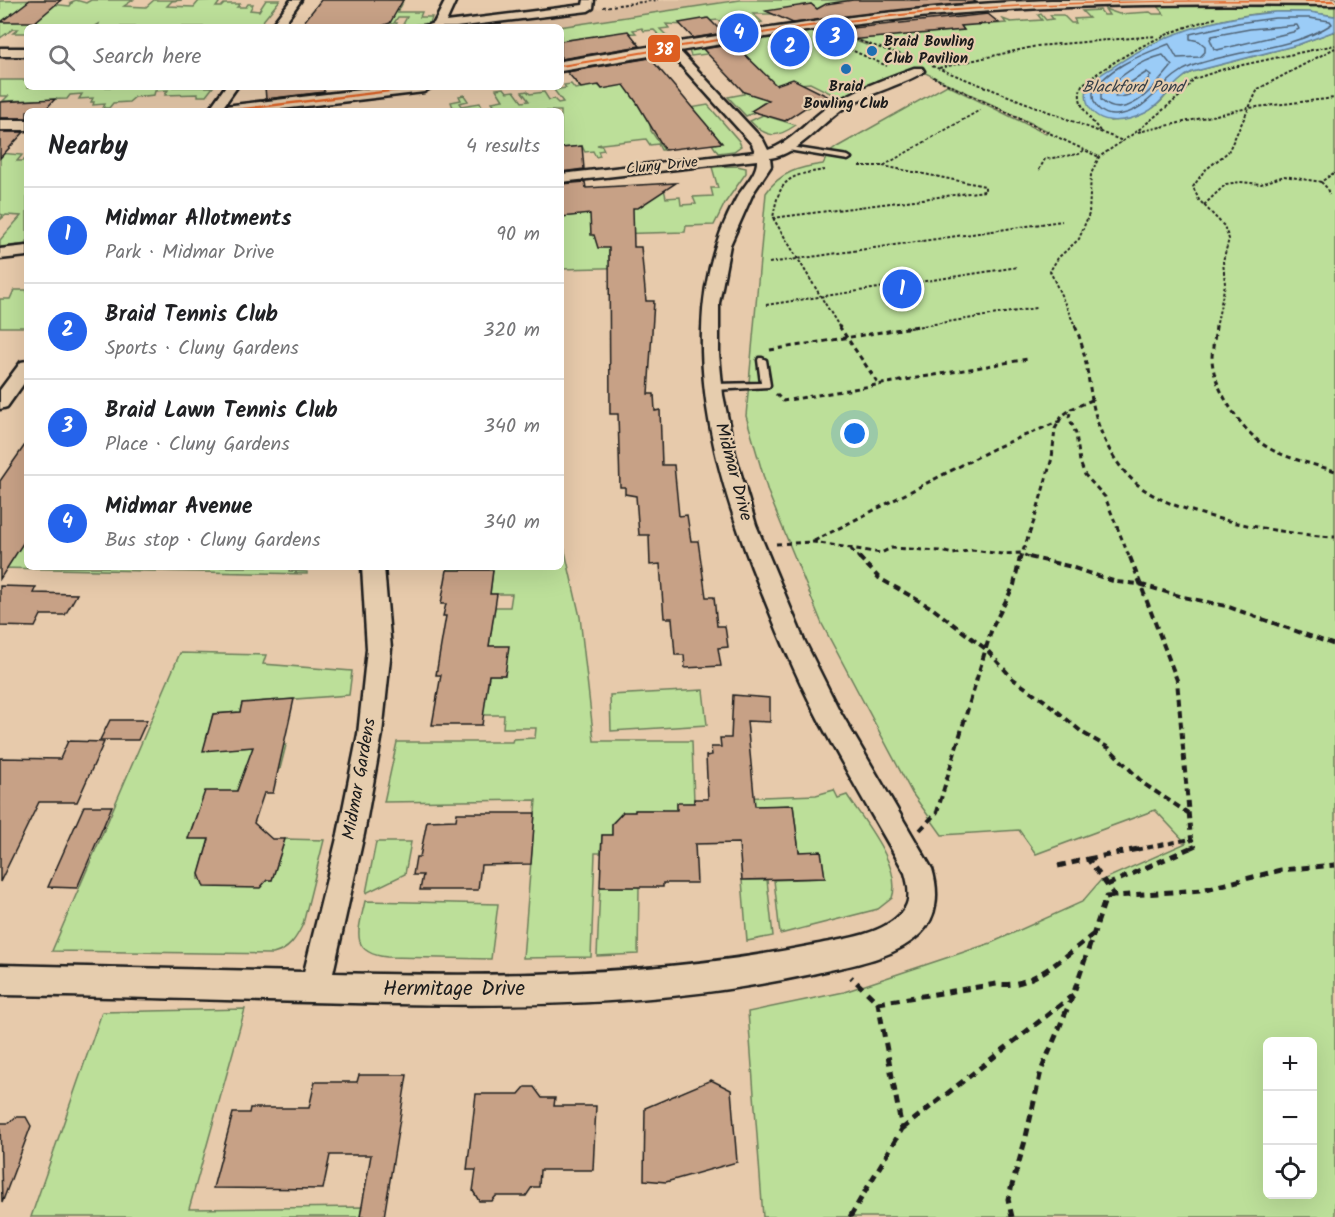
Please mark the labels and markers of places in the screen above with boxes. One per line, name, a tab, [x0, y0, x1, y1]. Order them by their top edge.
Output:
pin: 4	[720, 10, 758, 56]
pin: 3	[816, 15, 854, 60]
pin: 2	[770, 24, 810, 70]
place label: Braid Bowling Club Pavilion	[884, 30, 974, 71]
marker: Braid Bowling Club Pavilion	[865, 44, 879, 58]
marker: Braid Bowling Club	[839, 62, 853, 76]
place label: Braid Bowling Club	[803, 75, 889, 116]
pin: 1	[882, 266, 922, 312]

